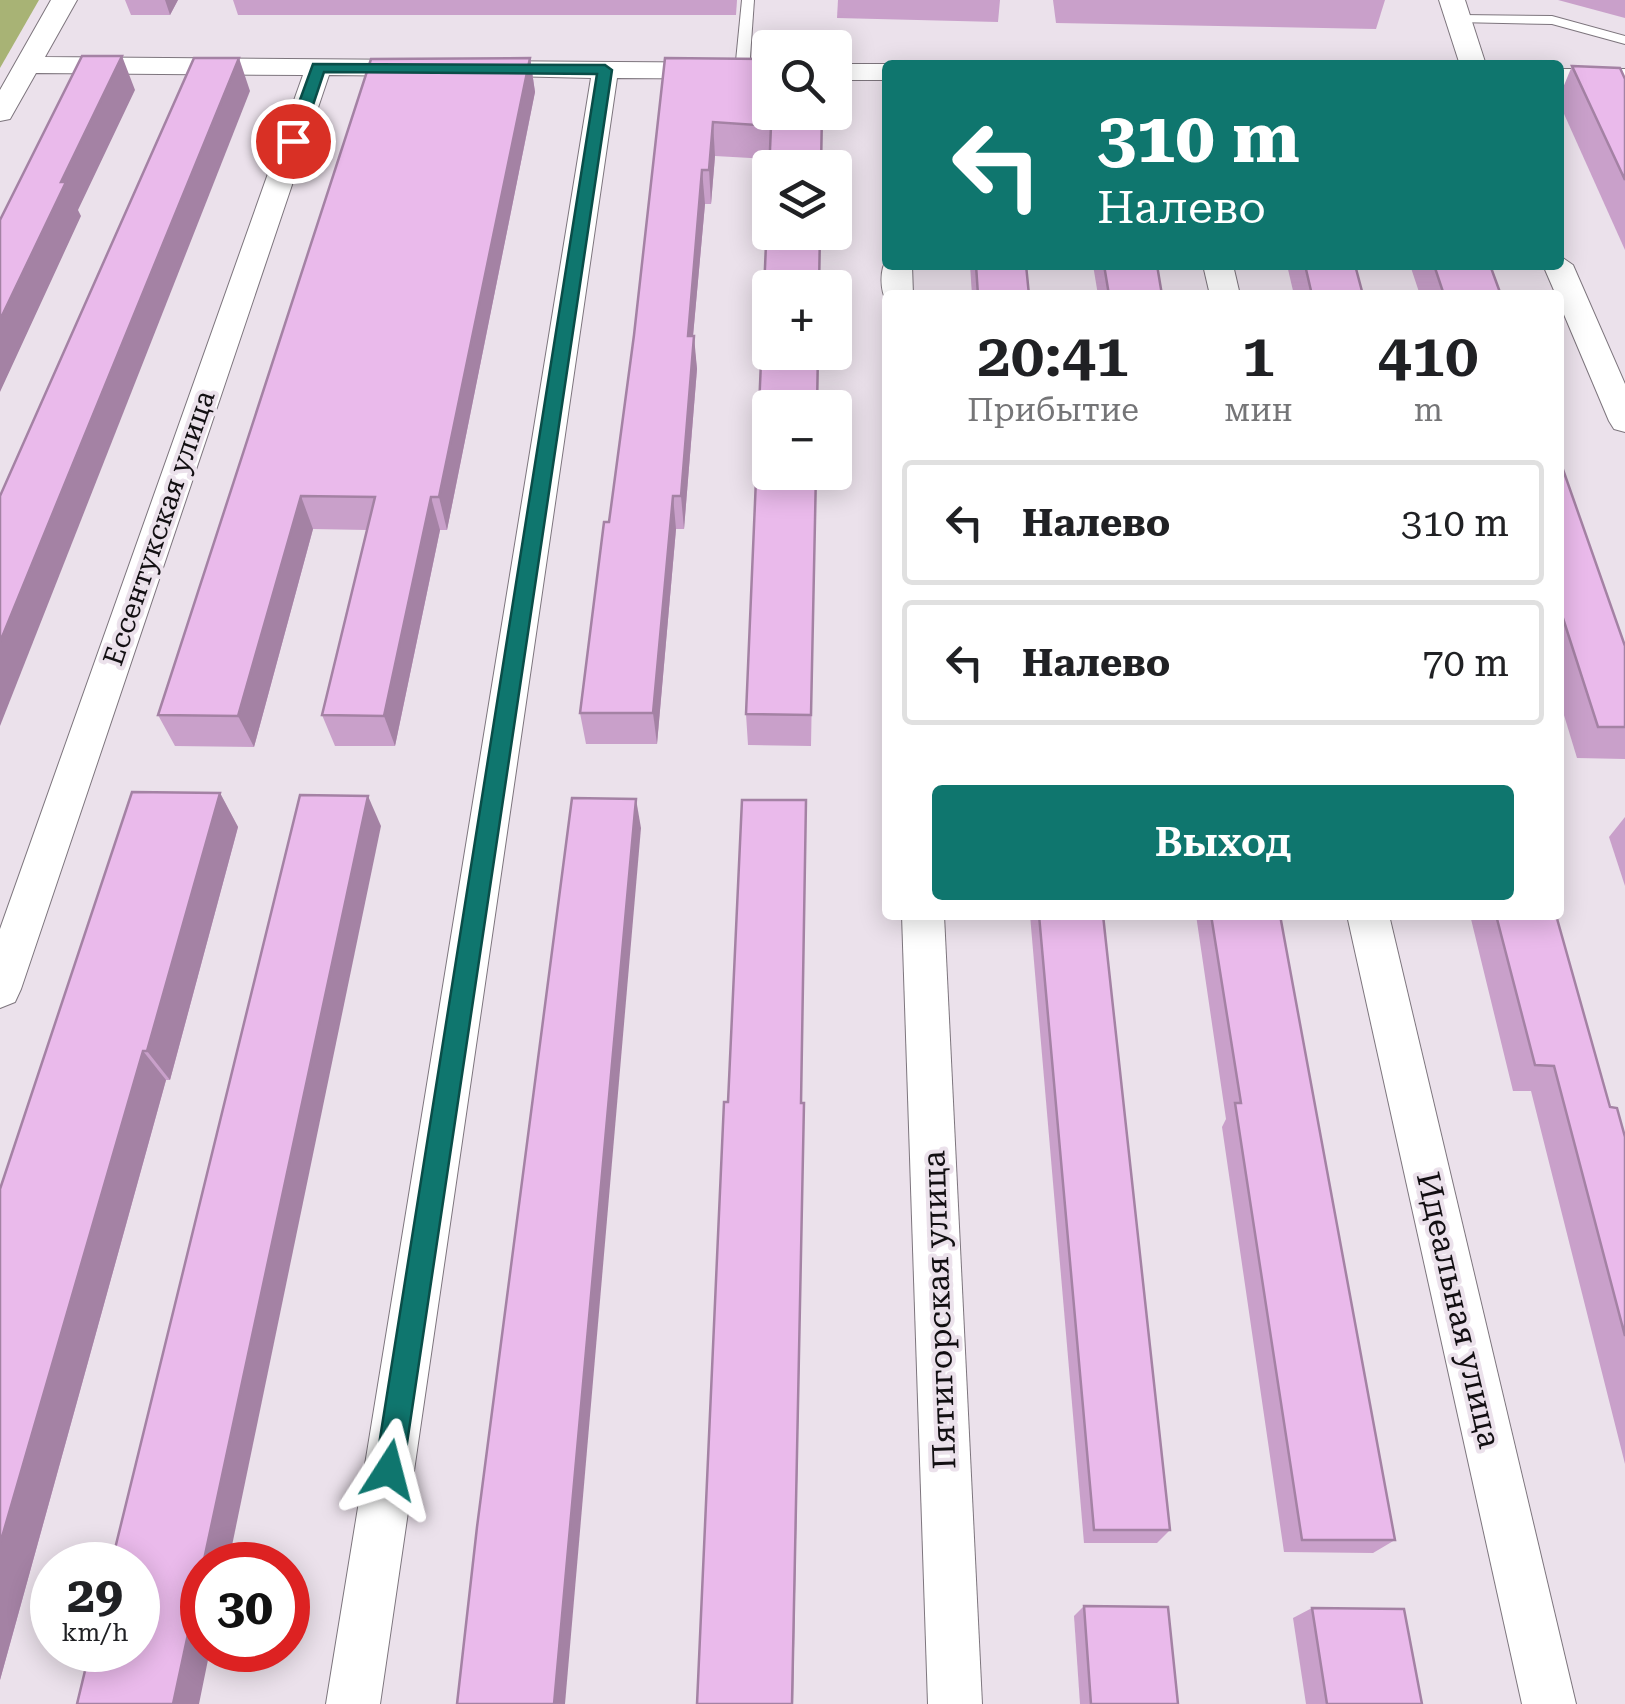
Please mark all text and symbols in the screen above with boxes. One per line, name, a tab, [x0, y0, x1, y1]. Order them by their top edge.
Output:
map controls	[752, 30, 852, 490]
button: search	[752, 30, 852, 130]
text: 310 m	[1097, 97, 1300, 179]
pin	[251, 99, 336, 184]
icon: left	[932, 100, 1062, 230]
icon: arrive	[266, 114, 321, 169]
button: layers	[752, 150, 852, 250]
text: Налево	[1097, 181, 1266, 234]
button: +	[752, 270, 852, 370]
text: 20:41	[977, 320, 1129, 391]
text: 1	[1242, 320, 1275, 391]
text: 410	[1378, 320, 1479, 391]
street label: Ессентукская улица	[96, 386, 222, 670]
button: −	[752, 390, 852, 490]
text: Прибытие	[967, 391, 1139, 429]
text: мин	[1224, 391, 1292, 429]
text: m	[1414, 391, 1443, 429]
icon: left	[937, 495, 992, 550]
text: Налево	[1022, 501, 1170, 545]
text: 310 m	[1401, 501, 1509, 545]
icon: left	[937, 635, 992, 690]
text: Налево	[1022, 641, 1170, 685]
text: 70 m	[1422, 641, 1509, 685]
button: Выход	[932, 785, 1514, 900]
street label: Пятигорская улица	[914, 1150, 964, 1470]
street label: Идеальная улица	[1409, 1168, 1509, 1452]
position arrow	[337, 1418, 441, 1522]
speed limit sign: 30	[180, 1542, 310, 1672]
text: 29	[67, 1566, 123, 1624]
text: km/h	[62, 1618, 128, 1647]

